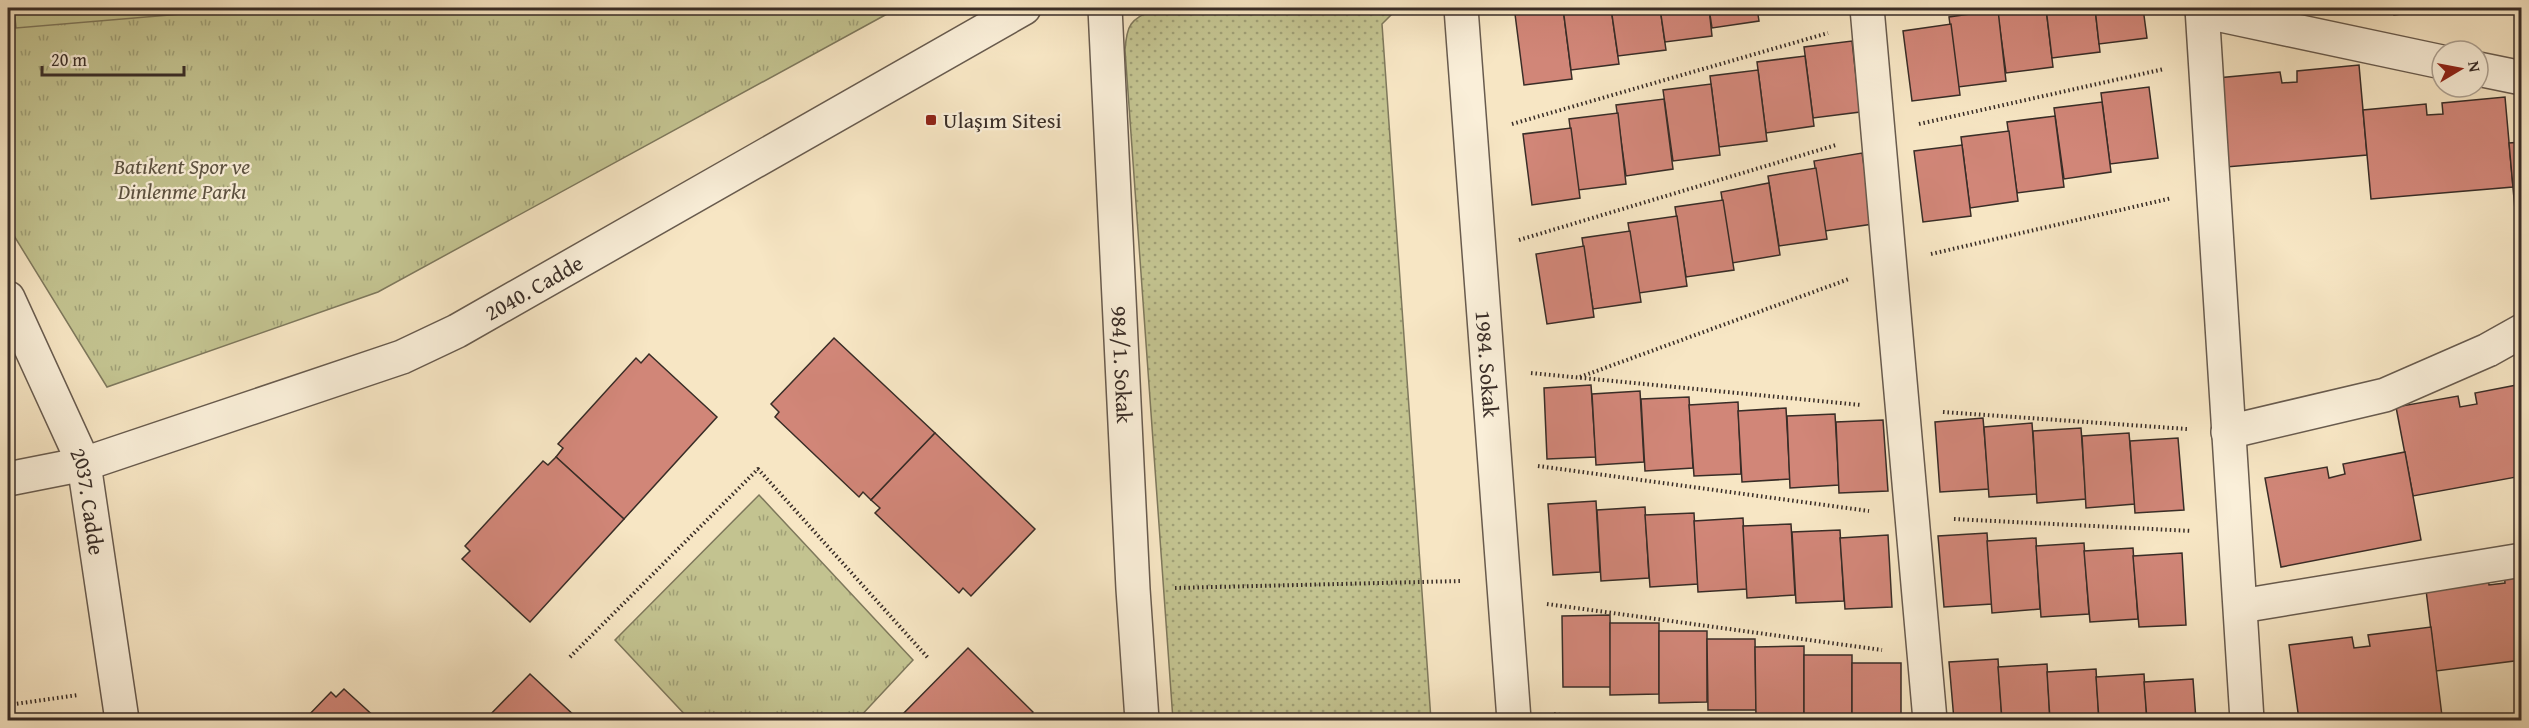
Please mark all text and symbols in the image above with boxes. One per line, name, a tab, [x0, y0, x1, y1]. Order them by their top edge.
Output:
scale bar	[42, 39, 184, 77]
north arrow	[2430, 39, 2490, 99]
text: 20 m	[51, 46, 87, 73]
text: N	[2462, 59, 2488, 74]
place label: Ulaşım Sitesi	[943, 104, 1062, 136]
marker: Ulaşım Sitesi	[924, 113, 938, 127]
park label: Batıkent Spor ve Dinlenme Parkı	[113, 150, 250, 207]
street label: 2040. Cadde	[478, 247, 589, 328]
street label: 984/1. Sokak	[1103, 305, 1141, 425]
street label: 1984. Sokak	[1468, 309, 1508, 420]
street label: 2037. Cadde	[62, 442, 113, 557]

